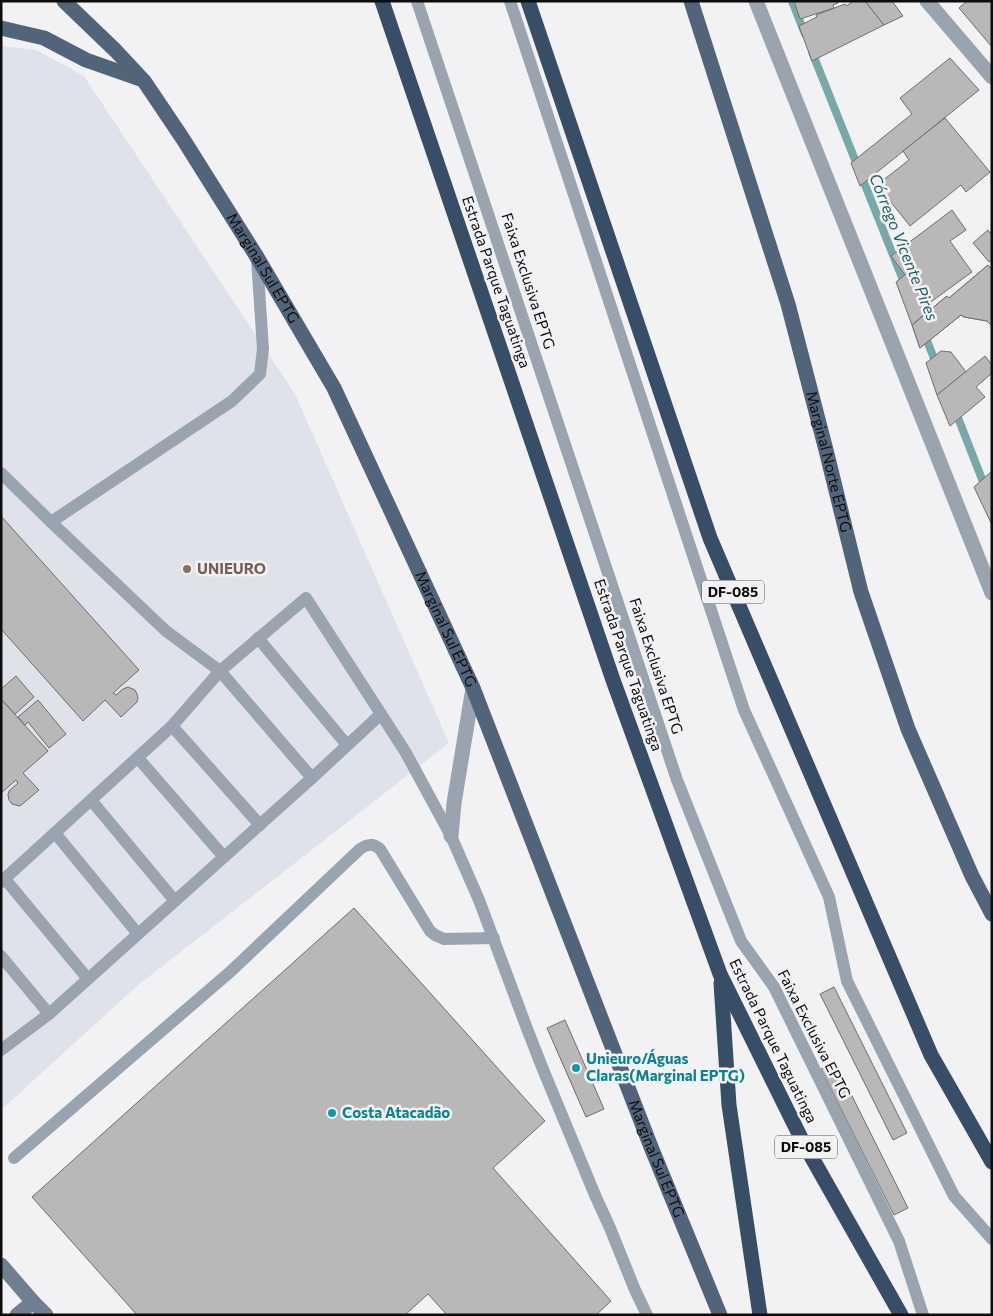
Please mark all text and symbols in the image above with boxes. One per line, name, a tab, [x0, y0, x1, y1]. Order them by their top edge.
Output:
water label: Córrego Vicente Pires	[866, 170, 943, 323]
street label: Estrada Parque Taguatinga	[459, 193, 535, 370]
street label: Marginal Sul EPTG	[224, 209, 304, 326]
street label: Faixa Exclusiva EPTG	[498, 210, 559, 351]
street label: Marginal Norte EPTG	[803, 389, 856, 534]
place label: UNIEURO	[197, 559, 266, 577]
marker: UNIEURO	[181, 563, 193, 575]
street label: Marginal Sul EPTG	[412, 568, 481, 689]
street label: Estrada Parque Taguatinga	[591, 576, 667, 753]
road number: DF-085	[702, 580, 764, 604]
street label: Faixa Exclusiva EPTG	[626, 595, 687, 736]
street label: Estrada Parque Taguatinga	[726, 955, 822, 1126]
street label: Faixa Exclusiva EPTG	[775, 966, 855, 1101]
place label: Unieuro/Águas Claras(Marginal EPTG)	[586, 1049, 745, 1084]
marker: Unieuro/Águas Claras(Marginal EPTG)	[570, 1062, 582, 1074]
street label: Marginal Sul EPTG	[625, 1097, 689, 1220]
place label: Costa Atacadão	[342, 1103, 450, 1121]
marker: Costa Atacadão	[326, 1107, 338, 1119]
road number: DF-085	[775, 1136, 837, 1158]

